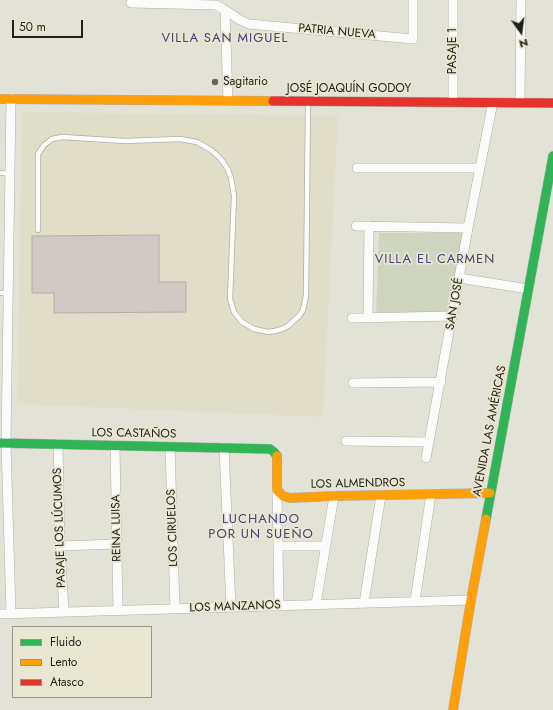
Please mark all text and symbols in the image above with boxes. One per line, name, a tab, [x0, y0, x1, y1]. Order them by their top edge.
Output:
scale bar	[14, 12, 85, 38]
north arrow	[501, 12, 541, 52]
text: 50 m	[19, 18, 46, 36]
street label: PATRIA NUEVA	[298, 21, 376, 43]
street label: PASAJE 1	[446, 28, 460, 74]
district label: VILLA SAN MIGUEL	[162, 31, 288, 47]
text: N	[518, 35, 530, 52]
place label: Sagitario	[223, 75, 268, 89]
marker: Sagitario	[210, 77, 220, 87]
street label: JOSÉ JOAQUÍN GODOY	[287, 82, 411, 96]
district label: VILLA EL CARMEN	[375, 252, 495, 268]
street label: SAN JOSÉ	[443, 277, 467, 331]
street label: AVENIDA LAS AMÉRICAS	[470, 364, 510, 498]
street label: LOS CASTAÑOS	[91, 426, 177, 442]
street label: PASAJE LOS LÚCUMOS	[51, 468, 69, 588]
street label: LOS ALMENDROS	[311, 476, 405, 492]
street label: LOS CIRUELOS	[164, 489, 182, 567]
street label: REINA LUISA	[109, 494, 125, 562]
district label: LUCHANDO POR UN SUEÑO	[208, 512, 314, 543]
street label: LOS MANZANOS	[189, 598, 281, 616]
legend	[12, 626, 152, 698]
text: Fluido	[50, 633, 82, 651]
text: Lento	[50, 653, 77, 671]
text: Atasco	[50, 673, 84, 691]

